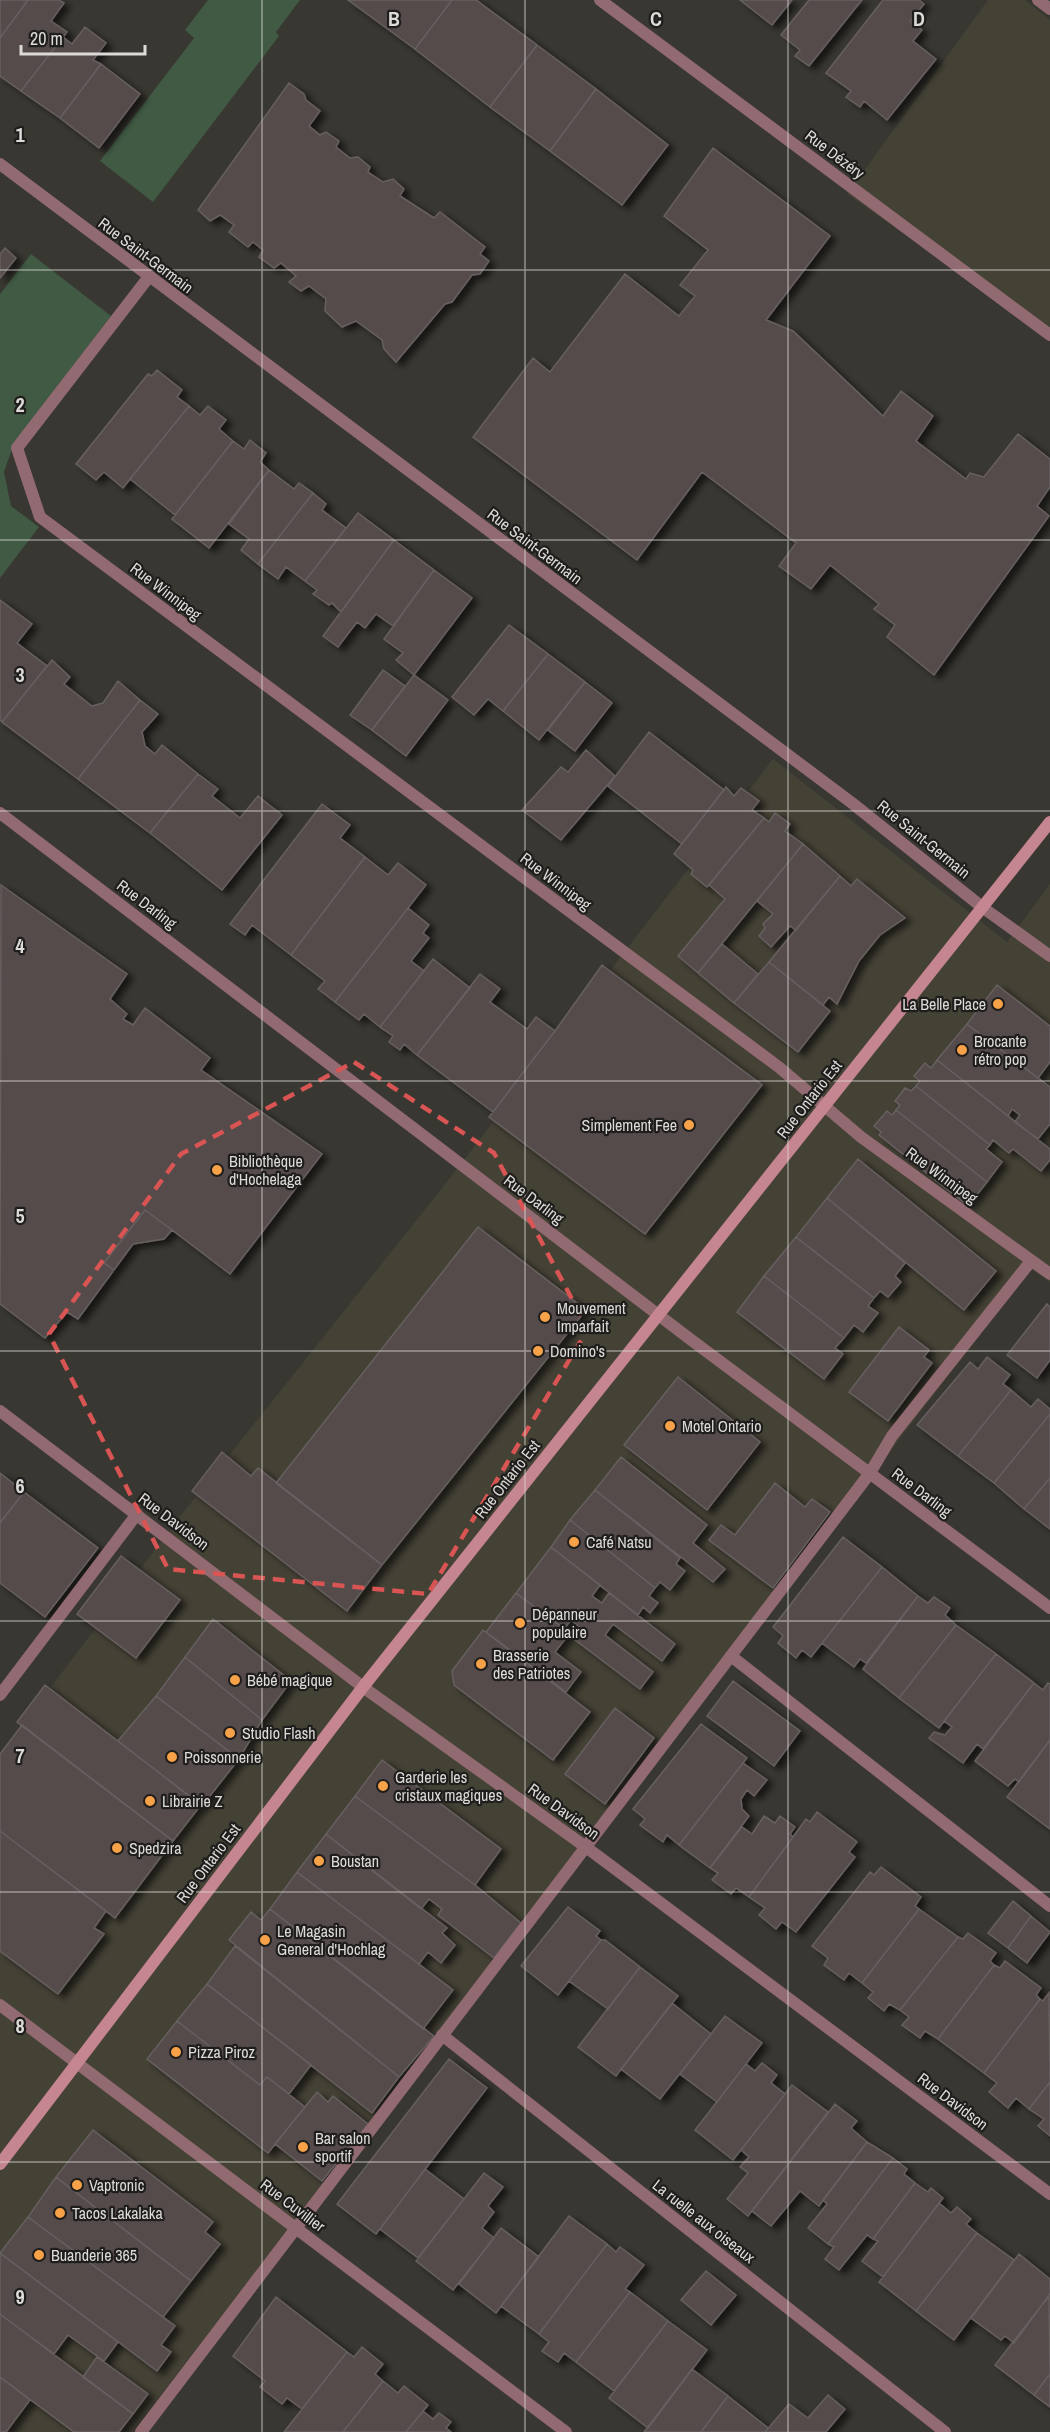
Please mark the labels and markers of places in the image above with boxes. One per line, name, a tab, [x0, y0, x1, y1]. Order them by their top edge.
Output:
place label: La Belle Place	[902, 993, 986, 1015]
marker: La Belle Place	[991, 997, 1005, 1011]
place label: Brocante rétro pop	[974, 1030, 1027, 1070]
marker: Brocante rétro pop	[955, 1043, 969, 1057]
place label: Simplement Fee	[581, 1114, 677, 1136]
marker: Simplement Fee	[682, 1118, 696, 1132]
place label: Bibliothèque d'Hochelaga	[229, 1150, 303, 1190]
marker: Bibliothèque d'Hochelaga	[210, 1163, 224, 1177]
place label: Mouvement Imparfait	[557, 1297, 626, 1337]
marker: Mouvement Imparfait	[538, 1310, 552, 1324]
place label: Domino's	[550, 1340, 605, 1362]
marker: Domino's	[531, 1344, 545, 1358]
place label: Motel Ontario	[682, 1415, 762, 1437]
marker: Motel Ontario	[663, 1419, 677, 1433]
place label: Café Natsu	[586, 1531, 652, 1553]
marker: Café Natsu	[567, 1535, 581, 1549]
place label: Dépanneur populaire	[532, 1603, 598, 1643]
marker: Dépanneur populaire	[513, 1616, 527, 1630]
place label: Brasserie des Patriotes	[493, 1644, 570, 1684]
marker: Brasserie des Patriotes	[474, 1657, 488, 1671]
place label: Bébé magique	[247, 1669, 332, 1691]
marker: Bébé magique	[228, 1673, 242, 1687]
place label: Studio Flash	[242, 1722, 316, 1744]
marker: Studio Flash	[223, 1726, 237, 1740]
place label: Poissonnerie	[184, 1746, 261, 1768]
marker: Poissonnerie	[165, 1750, 179, 1764]
place label: Garderie les cristaux magiques	[395, 1766, 502, 1806]
marker: Garderie les cristaux magiques	[376, 1779, 390, 1793]
place label: Librairie Z	[162, 1790, 223, 1812]
marker: Librairie Z	[143, 1794, 157, 1808]
place label: Spedzira	[129, 1837, 182, 1859]
marker: Spedzira	[110, 1841, 124, 1855]
place label: Boustan	[331, 1850, 379, 1872]
marker: Boustan	[312, 1854, 326, 1868]
place label: Le Magasin General d'Hochlag	[277, 1920, 386, 1960]
marker: Le Magasin General d'Hochlag	[258, 1933, 272, 1947]
place label: Pizza Piroz	[188, 2041, 256, 2063]
marker: Pizza Piroz	[169, 2045, 183, 2059]
place label: Bar salon sportif	[315, 2127, 370, 2167]
marker: Bar salon sportif	[296, 2140, 310, 2154]
place label: Vaptronic	[89, 2174, 145, 2196]
marker: Vaptronic	[70, 2178, 84, 2192]
place label: Tacos Lakalaka	[72, 2202, 163, 2224]
marker: Tacos Lakalaka	[53, 2206, 67, 2220]
place label: Buanderie 365	[51, 2244, 137, 2266]
marker: Buanderie 365	[32, 2248, 46, 2262]

